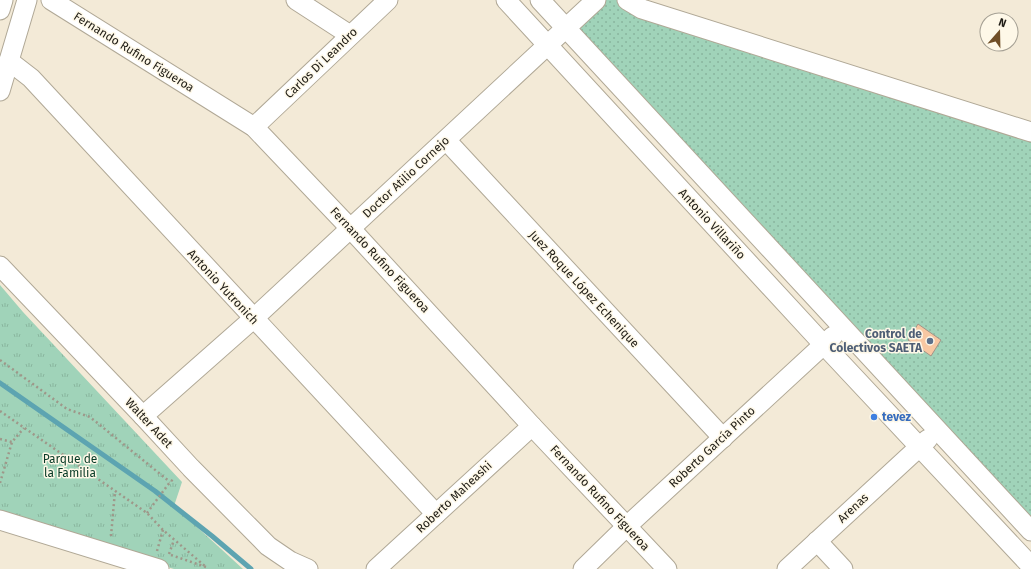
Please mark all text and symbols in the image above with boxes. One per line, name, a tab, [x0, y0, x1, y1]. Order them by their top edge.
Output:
street label: Fernando Rufino Figueroa	[71, 9, 197, 95]
north arrow	[979, 12, 1019, 52]
text: N	[997, 16, 1008, 30]
street label: Carlos Di Leandro	[282, 25, 360, 101]
street label: Doctor Atilio Cornejo	[360, 133, 452, 221]
street label: Antonio Villariño	[676, 186, 748, 262]
street label: Fernando Rufino Figueroa	[327, 204, 433, 316]
street label: Juez Roque López Echenique	[526, 228, 642, 350]
street label: Antonio Yutronich	[185, 247, 261, 327]
place label: Control de Colectivos SAETA	[830, 327, 923, 355]
marker: Control de Colectivos SAETA	[925, 336, 935, 346]
street label: Walter Adet	[122, 395, 176, 451]
street label: Roberto García Pinto	[666, 404, 758, 490]
place label: tevez	[882, 410, 912, 424]
marker: tevez	[869, 412, 879, 422]
street label: Fernando Rufino Figueroa	[547, 442, 653, 554]
park label: Parque de la Familia	[43, 452, 97, 480]
street label: Roberto Maheashi	[413, 458, 495, 536]
street label: Arenas	[835, 490, 871, 526]

